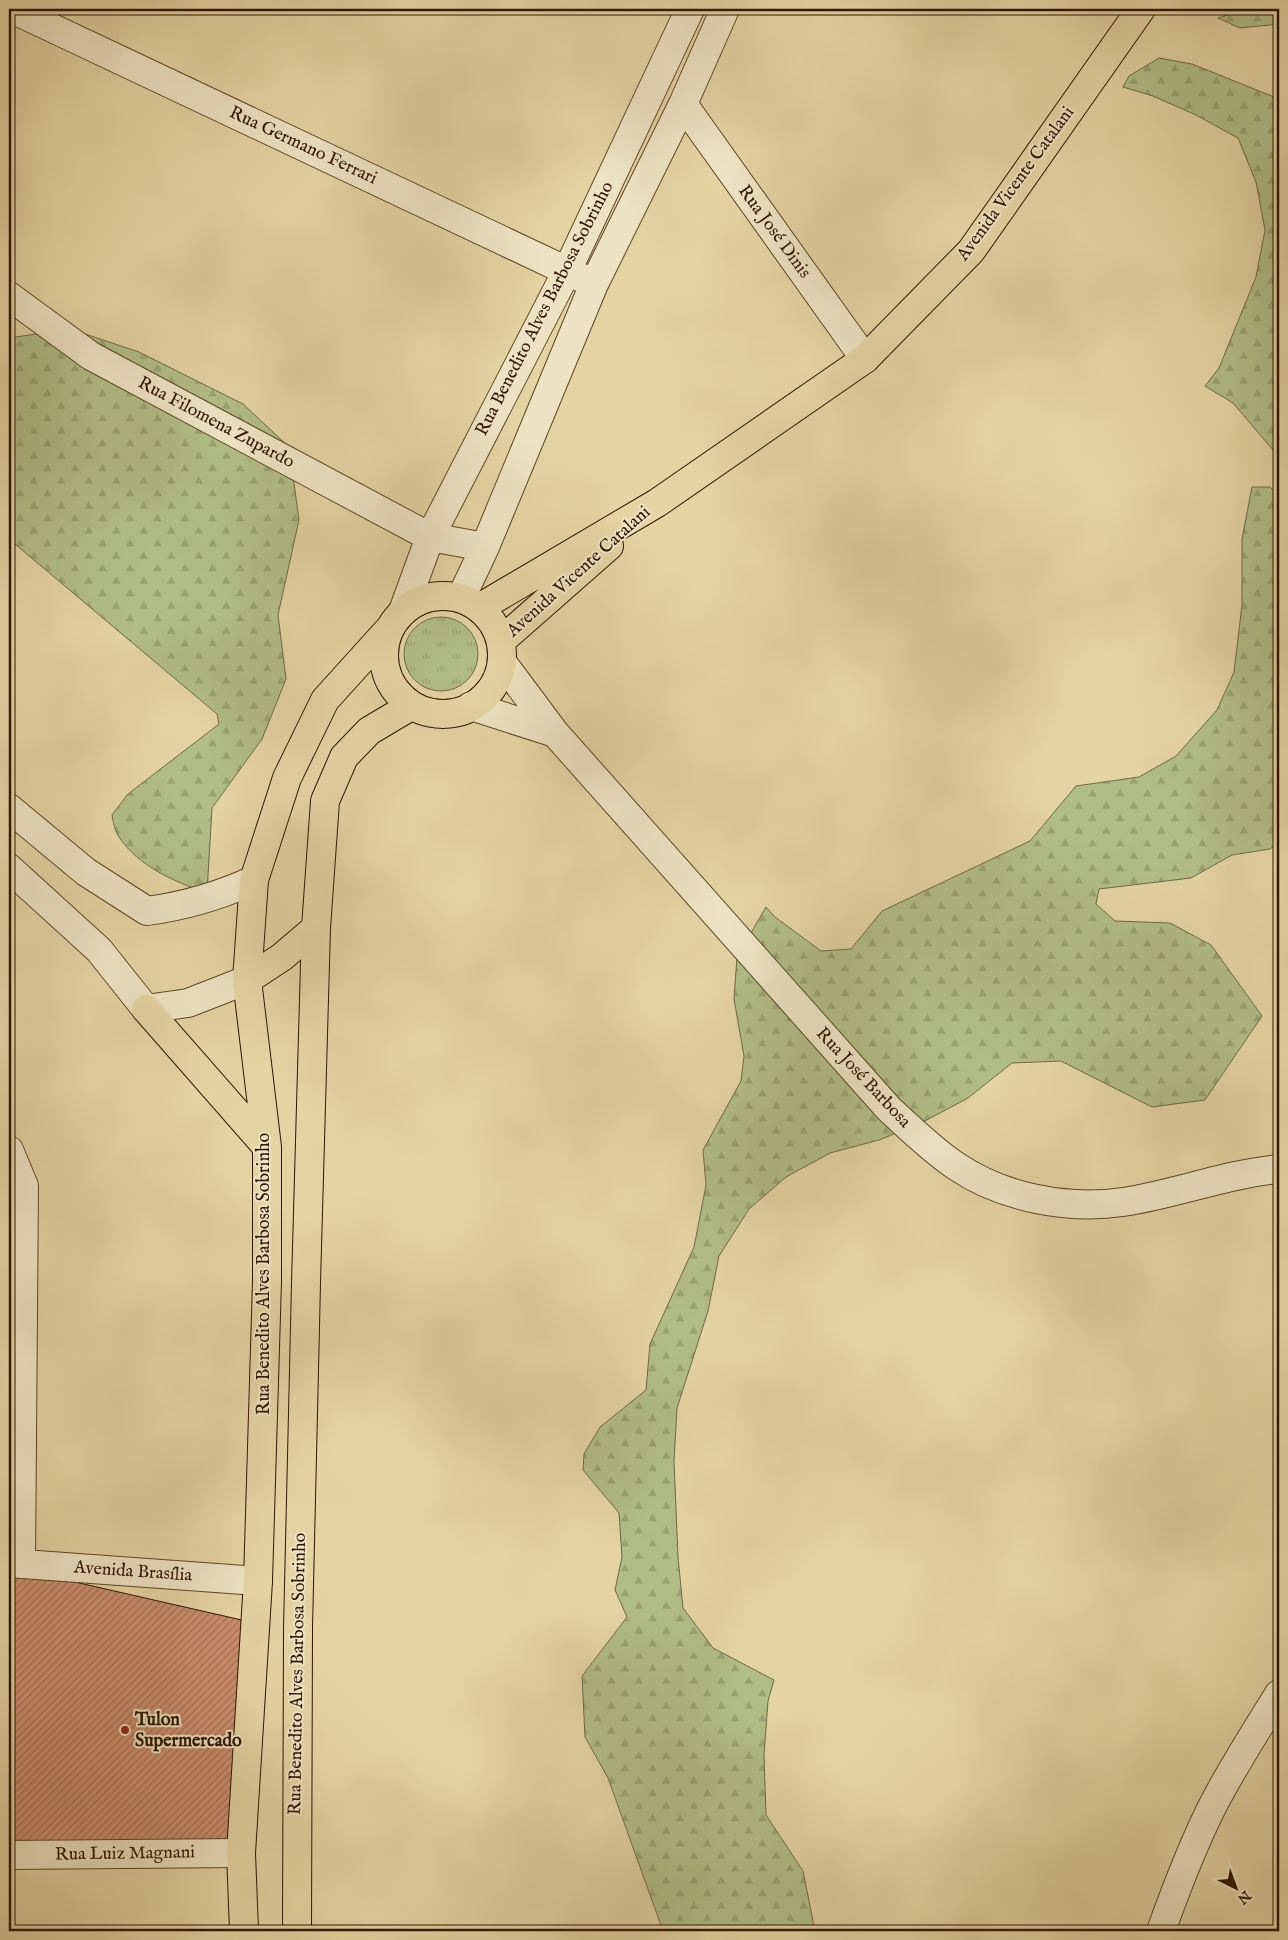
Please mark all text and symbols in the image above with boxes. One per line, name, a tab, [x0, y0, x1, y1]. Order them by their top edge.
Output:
street label: Rua Germano Ferrari	[225, 102, 381, 190]
street label: Avenida Vicente Catalani	[952, 102, 1080, 267]
street label: Rua Benedito Alves Barbosa Sobrinho	[471, 178, 619, 440]
street label: Rua José Dinis	[732, 181, 816, 283]
street label: Rua Filomena Zupardo	[134, 372, 299, 474]
street label: Avenida Vicente Catalani	[502, 501, 656, 643]
street label: Rua José Barbosa	[810, 1023, 916, 1133]
street label: Rua Benedito Alves Barbosa Sobrinho	[253, 1132, 276, 1415]
street label: Rua Benedito Alves Barbosa Sobrinho	[284, 1532, 312, 1815]
street label: Avenida Brasília	[72, 1556, 193, 1588]
place label: Tulon Supermercado	[134, 1709, 242, 1753]
marker: Tulon Supermercado	[119, 1724, 131, 1736]
street label: Rua Luiz Magnani	[55, 1841, 195, 1867]
north arrow	[1210, 1862, 1260, 1912]
text: N	[1234, 1886, 1255, 1908]

